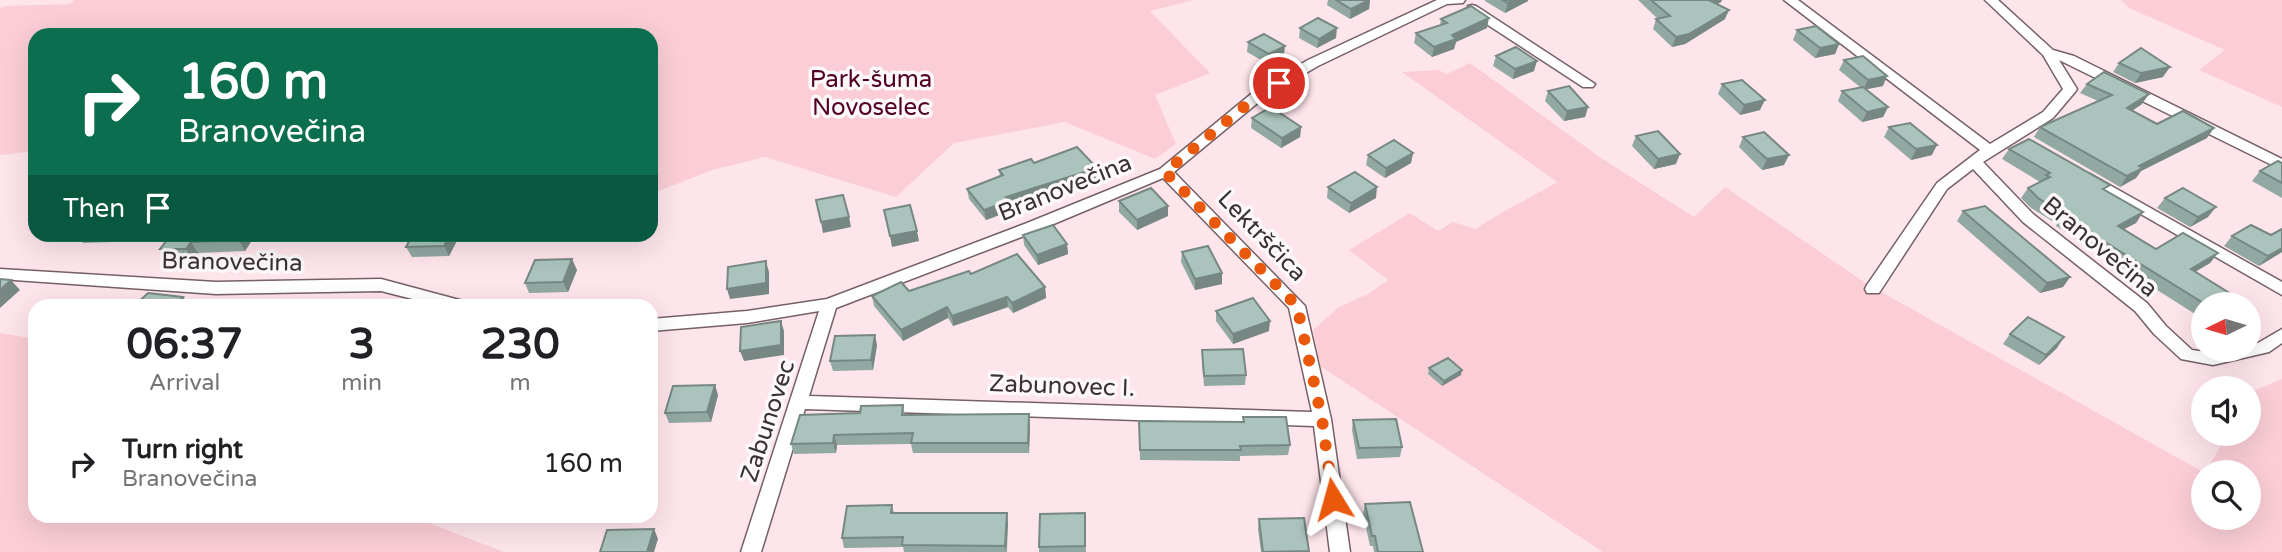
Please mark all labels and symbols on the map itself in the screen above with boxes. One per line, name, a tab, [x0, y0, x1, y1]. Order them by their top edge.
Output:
pin	[1249, 53, 1309, 113]
park label: Park-šuma Novoselec	[810, 65, 932, 122]
street label: Branovečina	[994, 148, 1136, 228]
street label: Lektrščica	[1211, 184, 1313, 288]
street label: Branovečina	[2037, 191, 2163, 303]
street label: Branovečina	[161, 246, 303, 278]
north arrow	[2191, 292, 2261, 362]
street label: Zabunovec	[735, 356, 801, 486]
street label: Zabunovec I.	[989, 369, 1135, 403]
position arrow	[1296, 462, 1370, 536]

